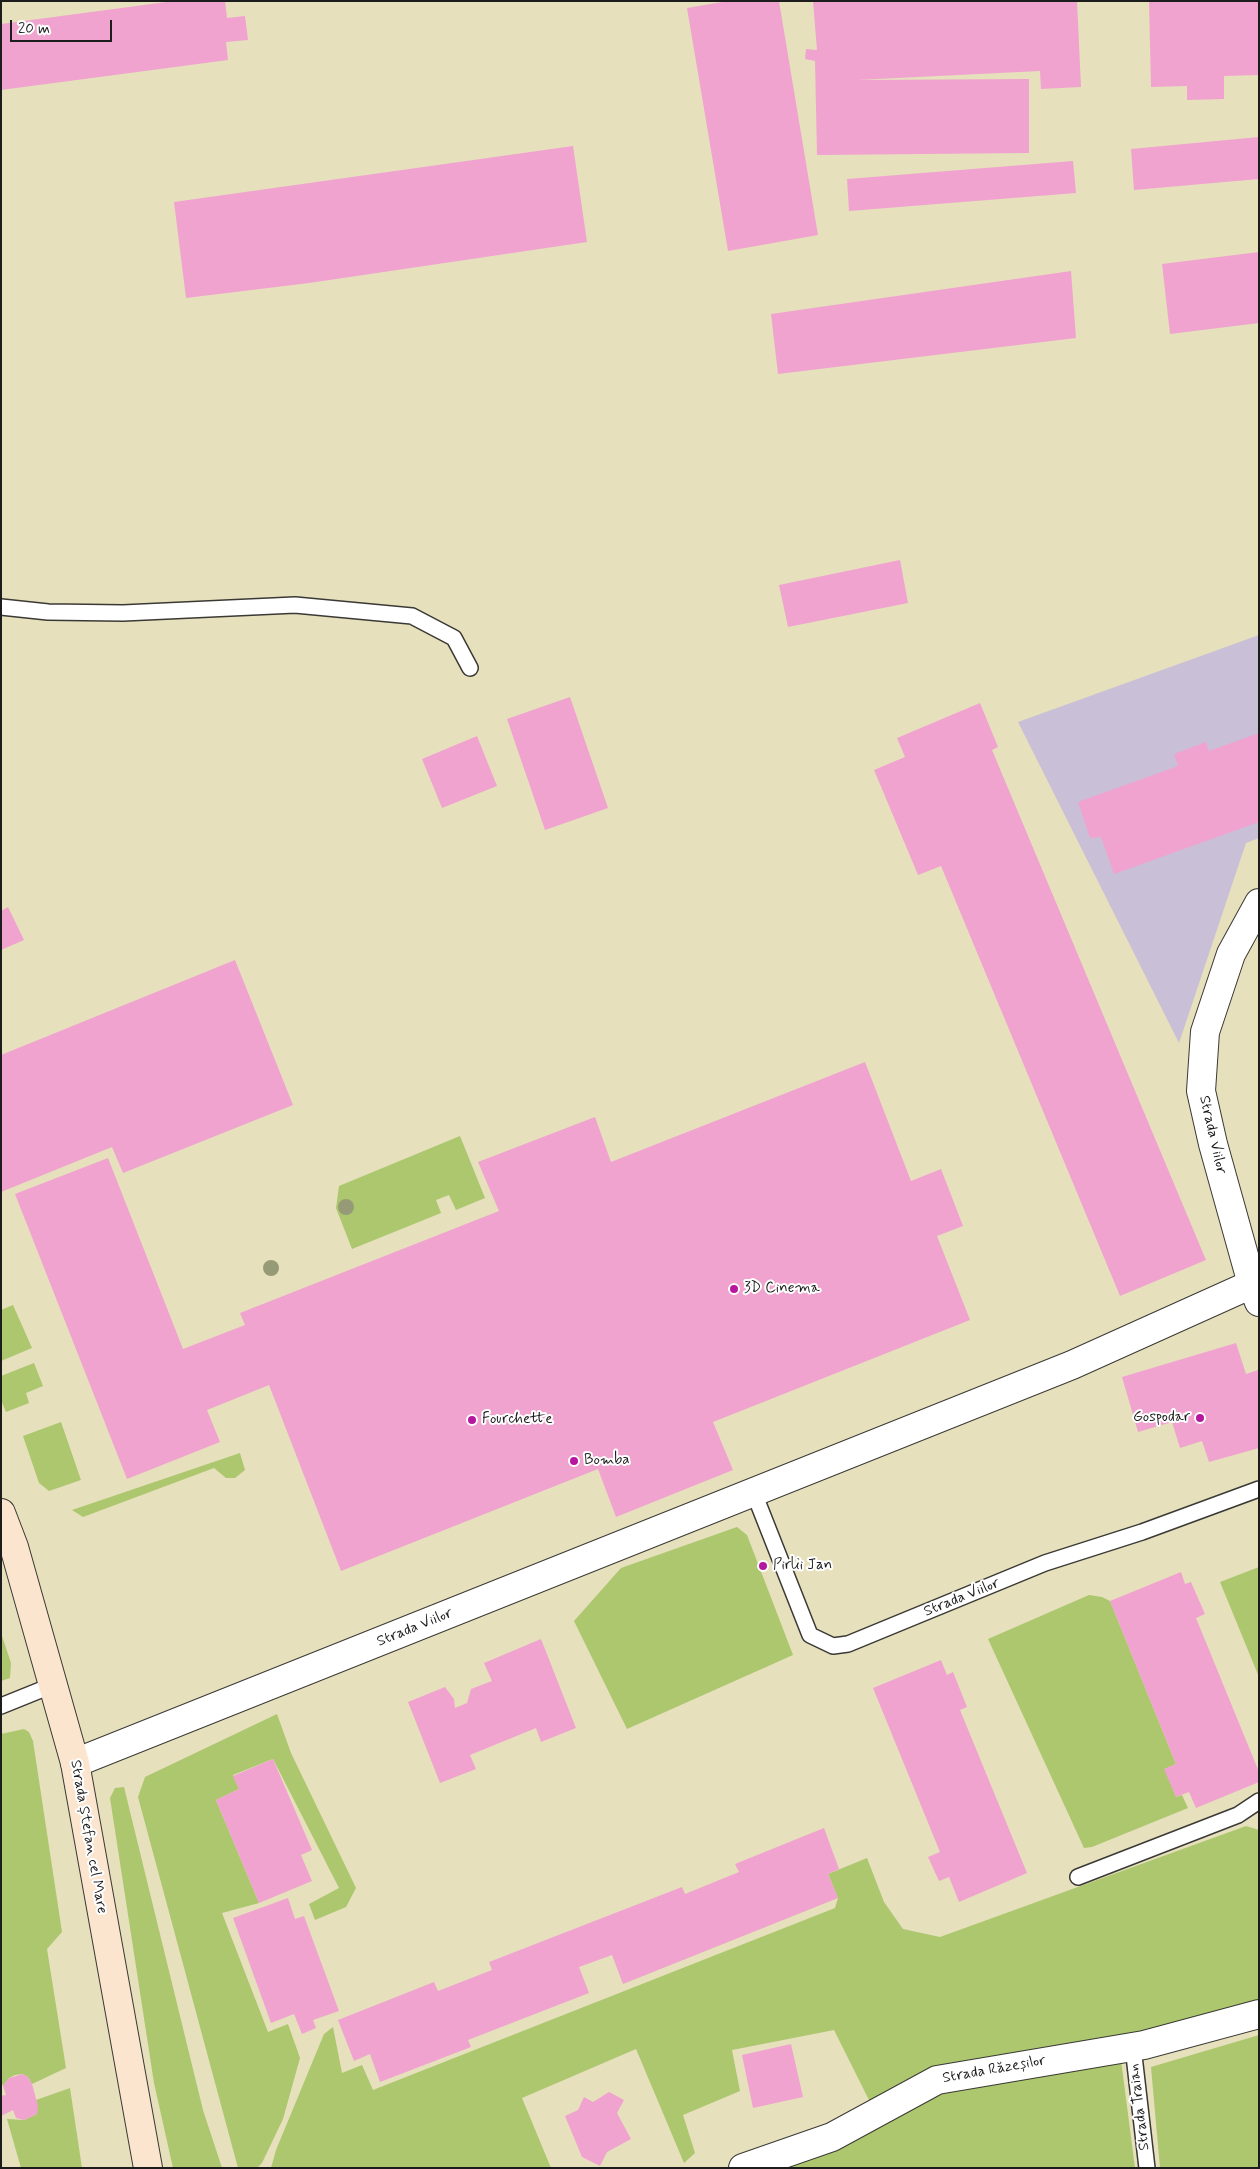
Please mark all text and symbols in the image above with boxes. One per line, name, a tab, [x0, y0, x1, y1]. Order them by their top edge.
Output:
scale bar	[12, 10, 115, 42]
text: 20 m	[18, 19, 50, 39]
street label: Strada Viilor	[1194, 1094, 1230, 1176]
place label: 3D Cinema	[744, 1280, 820, 1298]
marker: 3D Cinema	[728, 1283, 740, 1295]
place label: Gospodar	[1133, 1409, 1190, 1427]
place label: Fourchette	[482, 1411, 553, 1429]
marker: Gospodar	[1194, 1412, 1206, 1424]
marker: Fourchette	[466, 1414, 478, 1426]
place label: Bomba	[584, 1452, 630, 1470]
marker: Bomba	[568, 1455, 580, 1467]
place label: Pirlii Jan	[773, 1557, 832, 1575]
marker: Pirlii Jan	[757, 1560, 769, 1572]
street label: Strada Viilor	[922, 1575, 1002, 1621]
street label: Strada Viilor	[375, 1605, 455, 1651]
street label: Strada Ștefan cel Mare	[66, 1759, 110, 1915]
street label: Strada Răzeșilor	[941, 2052, 1047, 2088]
street label: Strada Traian	[1126, 2062, 1154, 2152]

